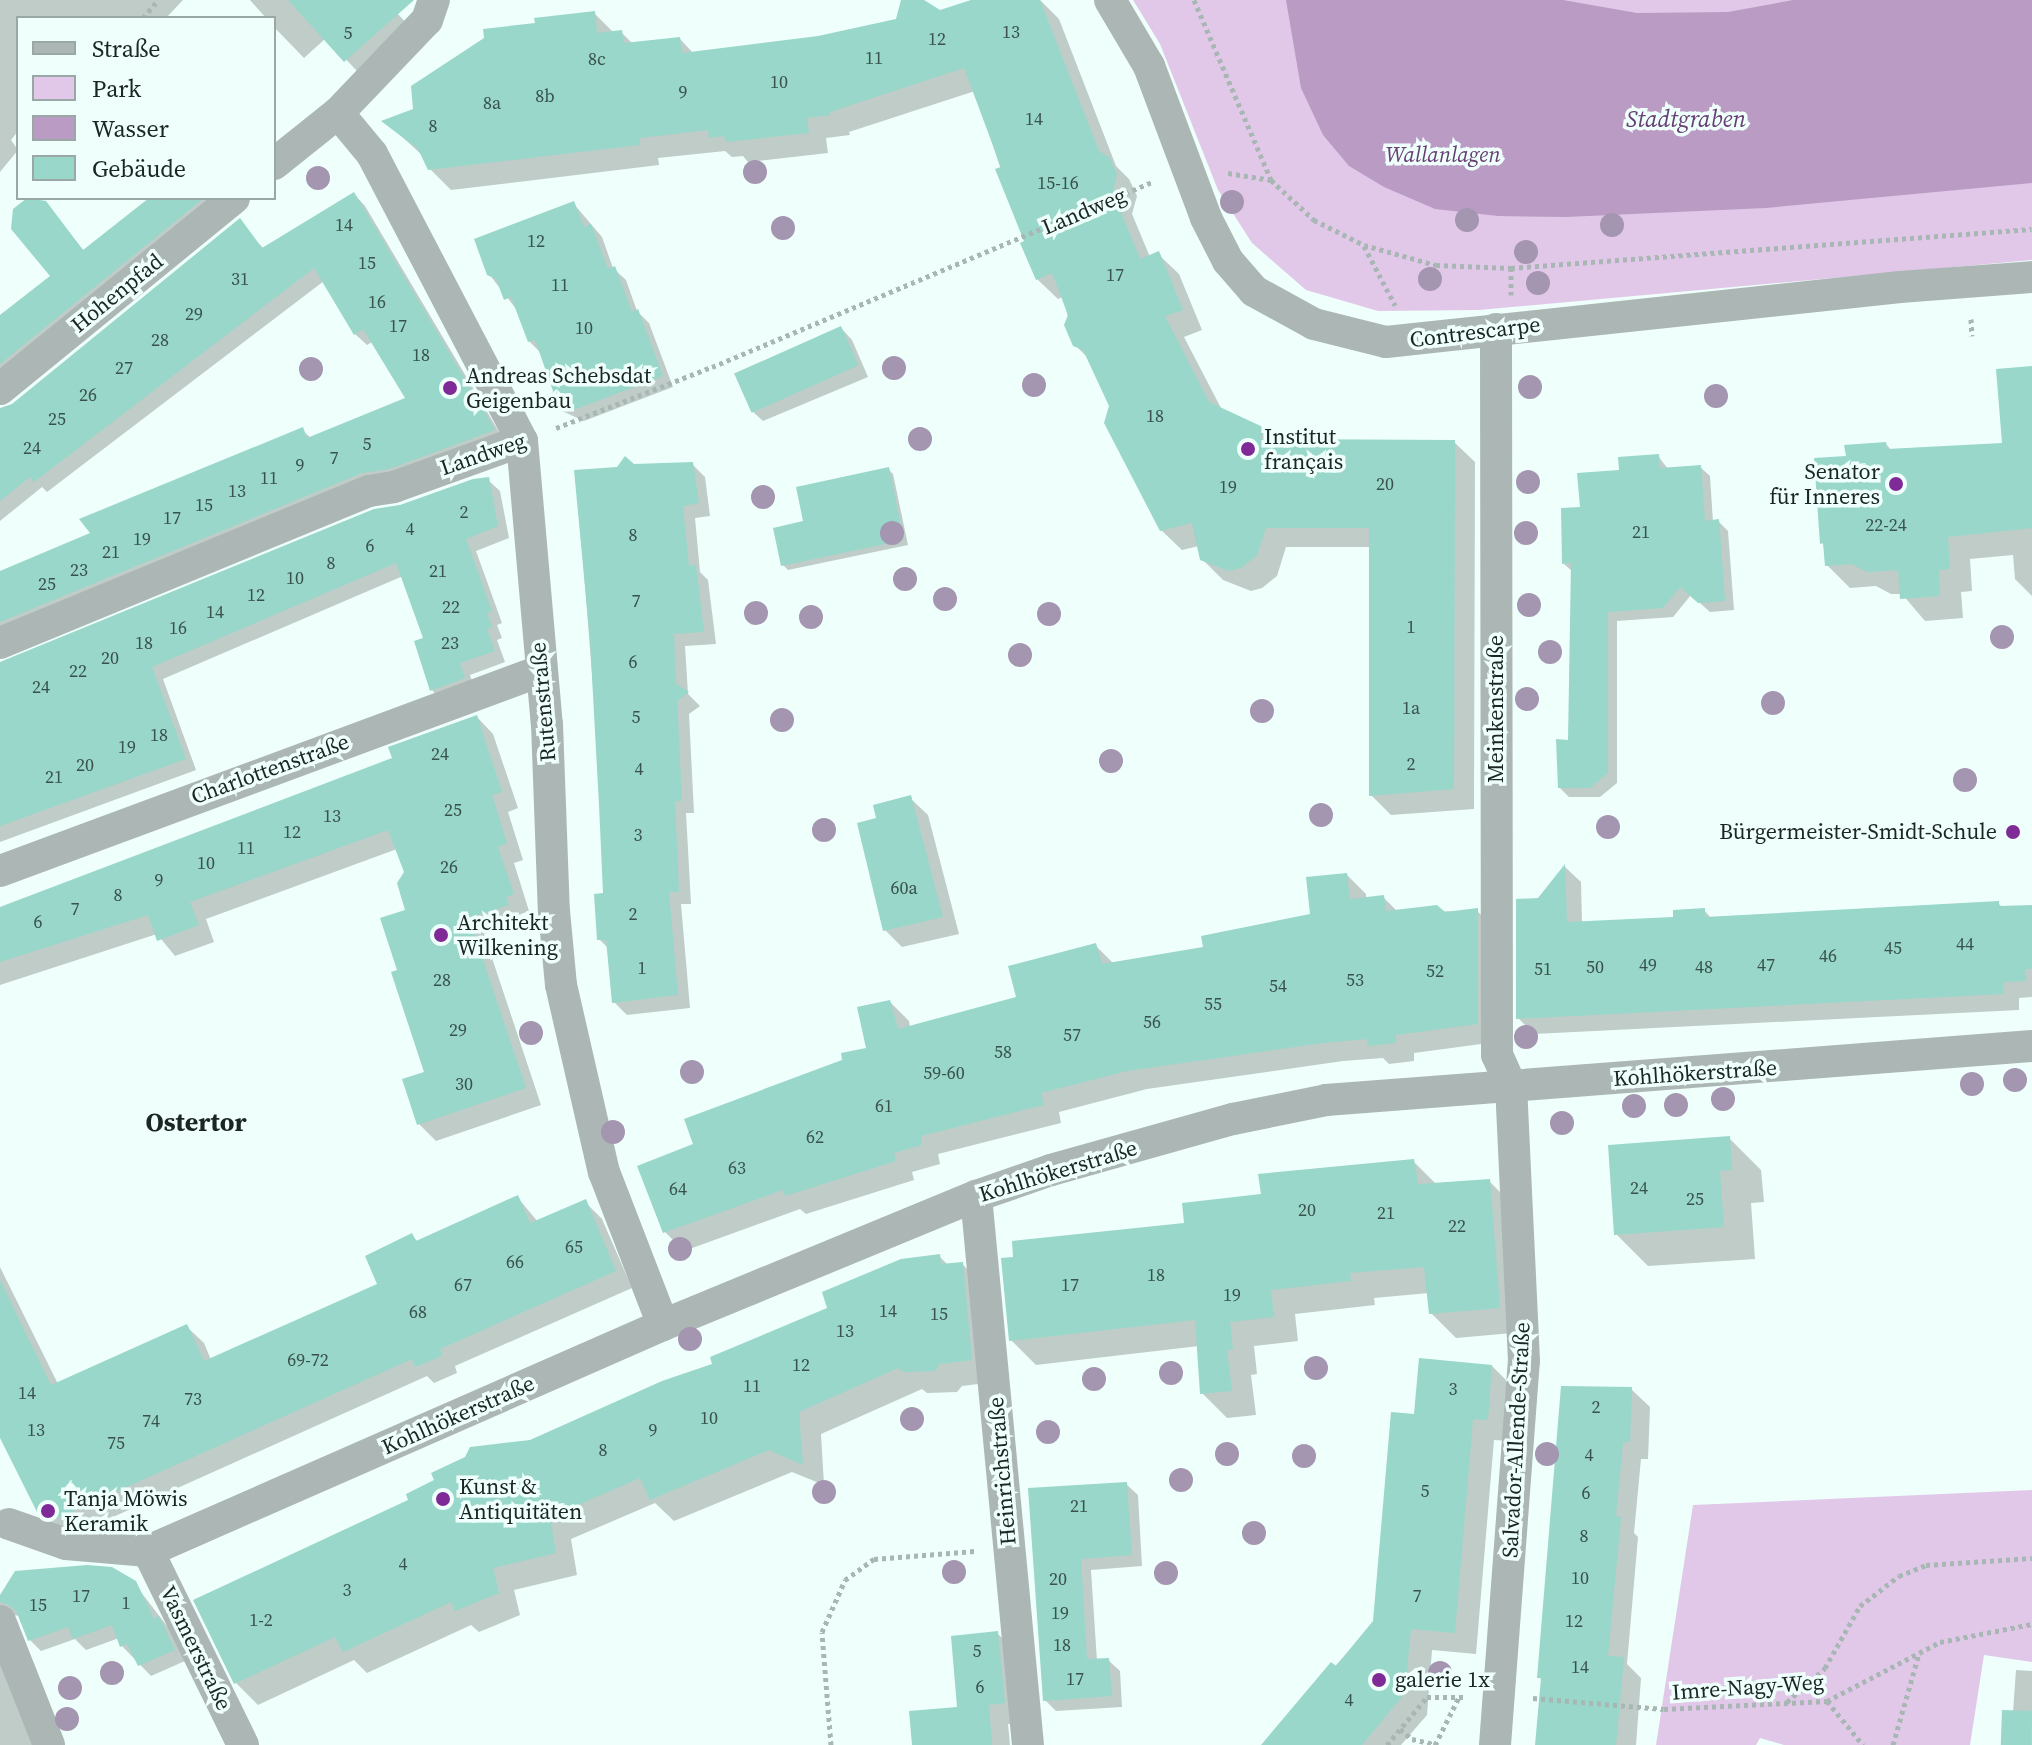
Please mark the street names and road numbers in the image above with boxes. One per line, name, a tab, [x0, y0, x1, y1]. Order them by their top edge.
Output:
street label: Landweg	[1038, 182, 1130, 240]
street label: Hohenpfad	[66, 248, 168, 338]
street label: Contrescarpe	[1408, 311, 1542, 353]
street label: Landweg	[437, 427, 529, 481]
street label: Meinkenstraße	[1483, 635, 1509, 783]
street label: Rutenstraße	[525, 641, 561, 763]
street label: Charlottenstraße	[188, 728, 352, 810]
street label: Kohlhökerstraße	[1612, 1054, 1778, 1092]
street label: Kohlhökerstraße	[976, 1134, 1140, 1208]
street label: Salvador-Allende-Straße	[1497, 1322, 1535, 1558]
street label: Kohlhökerstraße	[378, 1370, 538, 1460]
street label: Heinrichstraße	[982, 1396, 1022, 1546]
street label: Vasmerstraße	[155, 1581, 237, 1715]
street label: Imre-Nagy-Weg	[1671, 1669, 1825, 1705]

